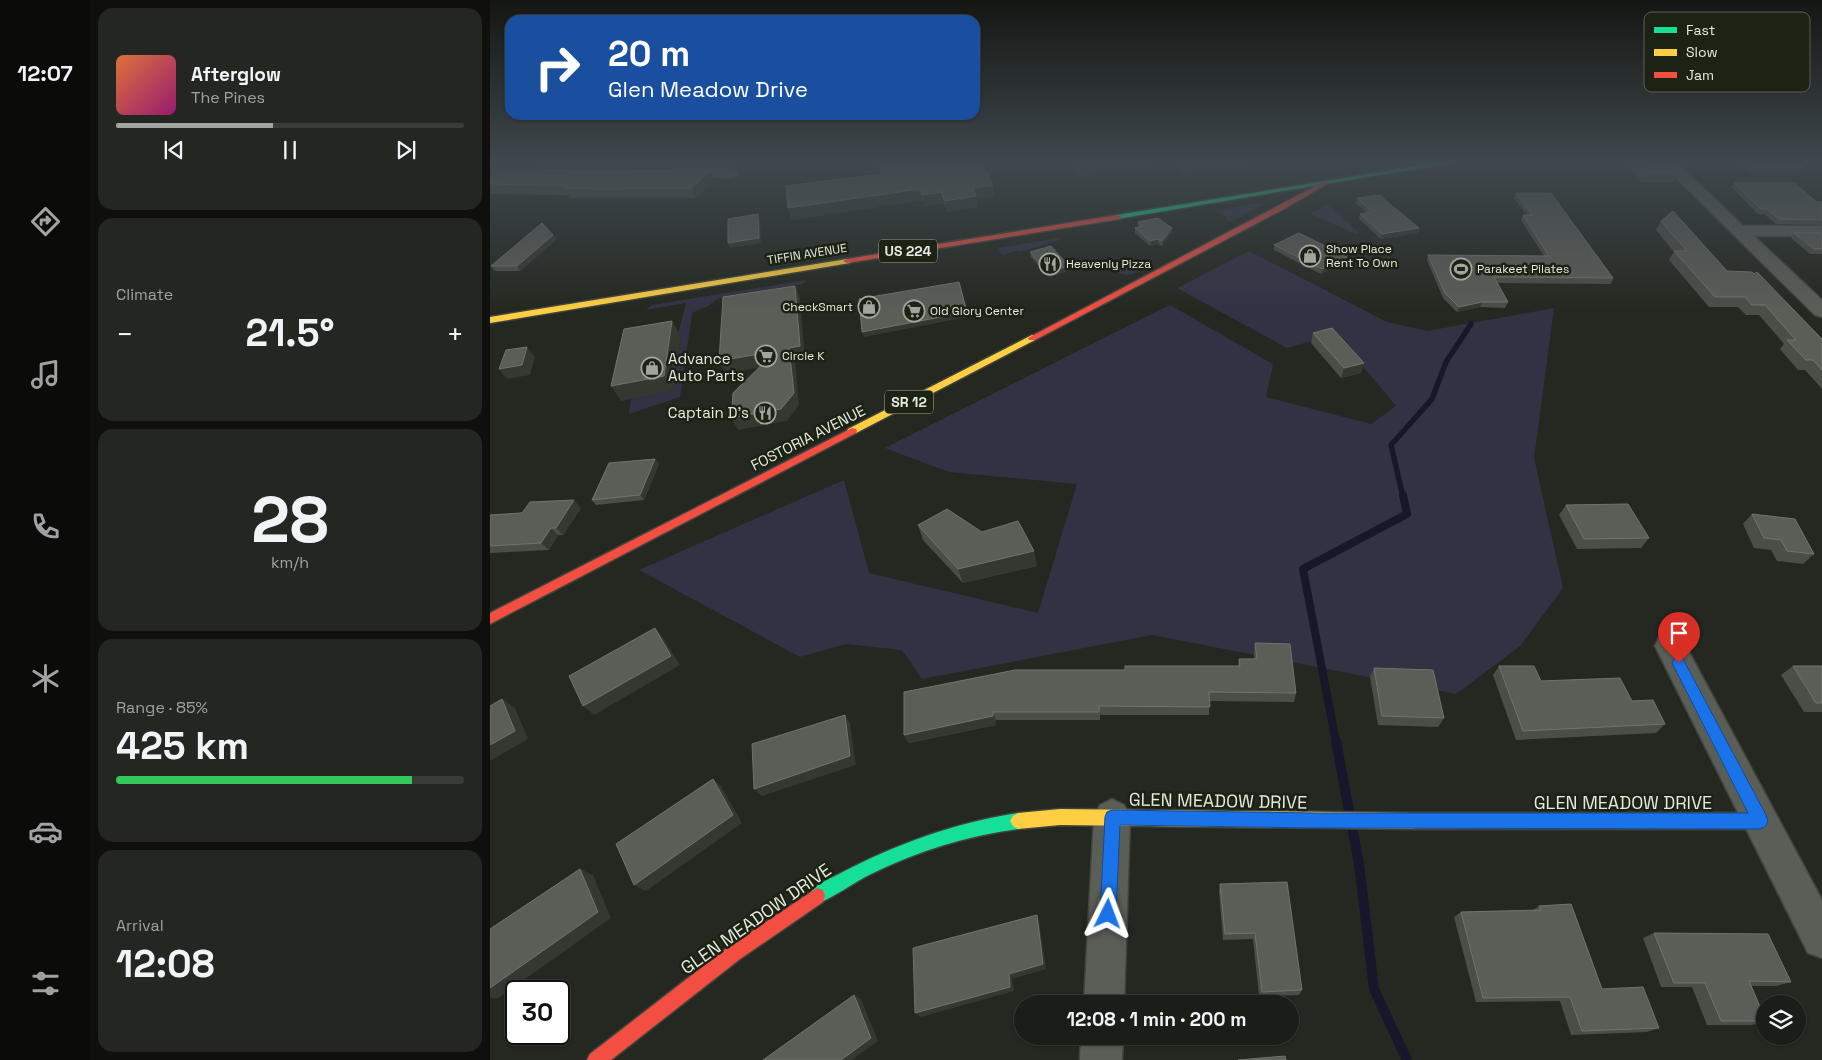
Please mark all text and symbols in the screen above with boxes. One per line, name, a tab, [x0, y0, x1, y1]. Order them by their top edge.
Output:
legend	[1644, 12, 1810, 92]
text: Fast	[1686, 21, 1715, 39]
text: 20 m	[608, 32, 690, 76]
icon: right	[525, 35, 590, 100]
text: Slow	[1686, 43, 1718, 61]
text: 12:07	[17, 59, 73, 87]
text: Afterglow	[191, 62, 281, 87]
text: Jam	[1686, 66, 1714, 84]
text: Glen Meadow Drive	[608, 75, 808, 103]
text: The Pines	[191, 87, 265, 108]
icon: previous	[160, 136, 188, 164]
icon: pause	[276, 136, 304, 164]
icon: next	[392, 136, 420, 164]
icon: directions	[28, 204, 63, 239]
street label: TIFFIN AVENUE	[766, 240, 848, 268]
road number: US 224	[879, 240, 937, 262]
place label: Show Place Rent To Own	[1326, 241, 1398, 271]
shop icon: Show Place Rent To Own	[1298, 244, 1322, 268]
restaurant icon: Heavenly Pizza	[1038, 252, 1062, 276]
place label: Heavenly Pizza	[1066, 256, 1151, 272]
sports icon: Parakeet Pilates	[1449, 257, 1473, 281]
place label: Parakeet Pilates	[1477, 261, 1569, 277]
text: Climate	[116, 284, 173, 305]
shop icon: CheckSmart	[857, 295, 881, 319]
place label: CheckSmart	[783, 299, 853, 315]
supermarket icon: Old Glory Center	[902, 299, 926, 323]
place label: Old Glory Center	[930, 303, 1024, 319]
text: 21.5°	[246, 309, 334, 357]
text: −	[116, 316, 133, 352]
text: +	[447, 316, 464, 352]
supermarket icon: Circle K	[754, 344, 778, 368]
place label: Circle K	[782, 348, 825, 364]
place label: Advance Auto Parts	[668, 349, 744, 385]
shop icon: Advance Auto Parts	[640, 356, 664, 380]
icon: music	[28, 357, 63, 392]
road number: SR 12	[885, 391, 933, 414]
street label: FOSTORIA AVENUE	[747, 400, 868, 475]
restaurant icon: Captain D's	[753, 401, 777, 425]
place label: Captain D's	[668, 403, 749, 422]
text: 28	[251, 478, 329, 561]
icon: phone	[28, 509, 63, 544]
text: km/h	[271, 552, 309, 573]
pin	[1658, 612, 1700, 663]
icon: arrive	[1665, 619, 1693, 647]
icon: climate	[28, 661, 63, 696]
text: Range · 85%	[116, 697, 208, 718]
text: 425 km	[116, 722, 249, 770]
street label: GLEN MEADOW DRIVE	[1129, 787, 1307, 814]
street label: GLEN MEADOW DRIVE	[1534, 791, 1712, 814]
icon: car	[28, 814, 63, 849]
street label: GLEN MEADOW DRIVE	[676, 858, 835, 979]
position arrow	[1081, 887, 1133, 939]
text: Arrival	[116, 915, 164, 936]
text: 12:08	[116, 940, 215, 988]
icon: filters	[28, 966, 63, 1001]
speed limit sign: 30	[505, 980, 570, 1045]
map controls	[1756, 995, 1806, 1045]
button: layers	[1756, 995, 1806, 1045]
text: 12:08 · 1 min · 200 m	[1066, 1007, 1247, 1032]

